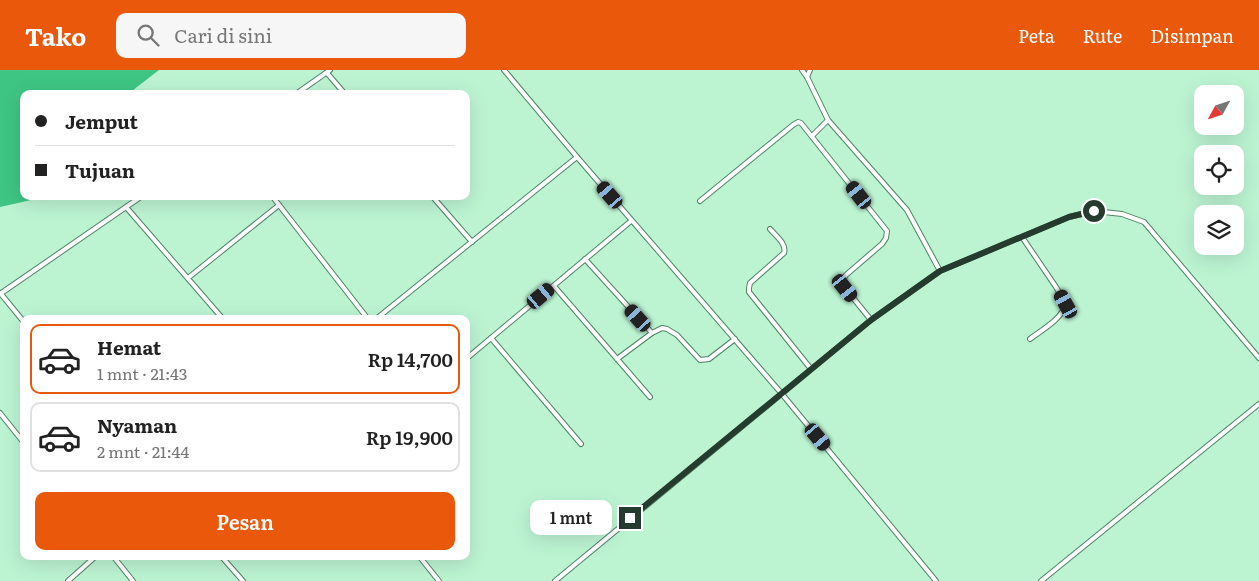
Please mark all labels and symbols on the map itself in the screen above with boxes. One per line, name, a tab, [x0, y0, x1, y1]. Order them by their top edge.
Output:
north arrow	[1194, 85, 1244, 135]
car	[594, 179, 625, 211]
car	[843, 179, 874, 211]
route start	[1083, 200, 1105, 222]
car	[829, 272, 860, 304]
car	[524, 281, 557, 311]
car	[1052, 287, 1079, 321]
car	[622, 302, 653, 334]
car	[802, 421, 833, 453]
callout: 1 mnt	[530, 500, 612, 536]
route end	[619, 507, 641, 529]

